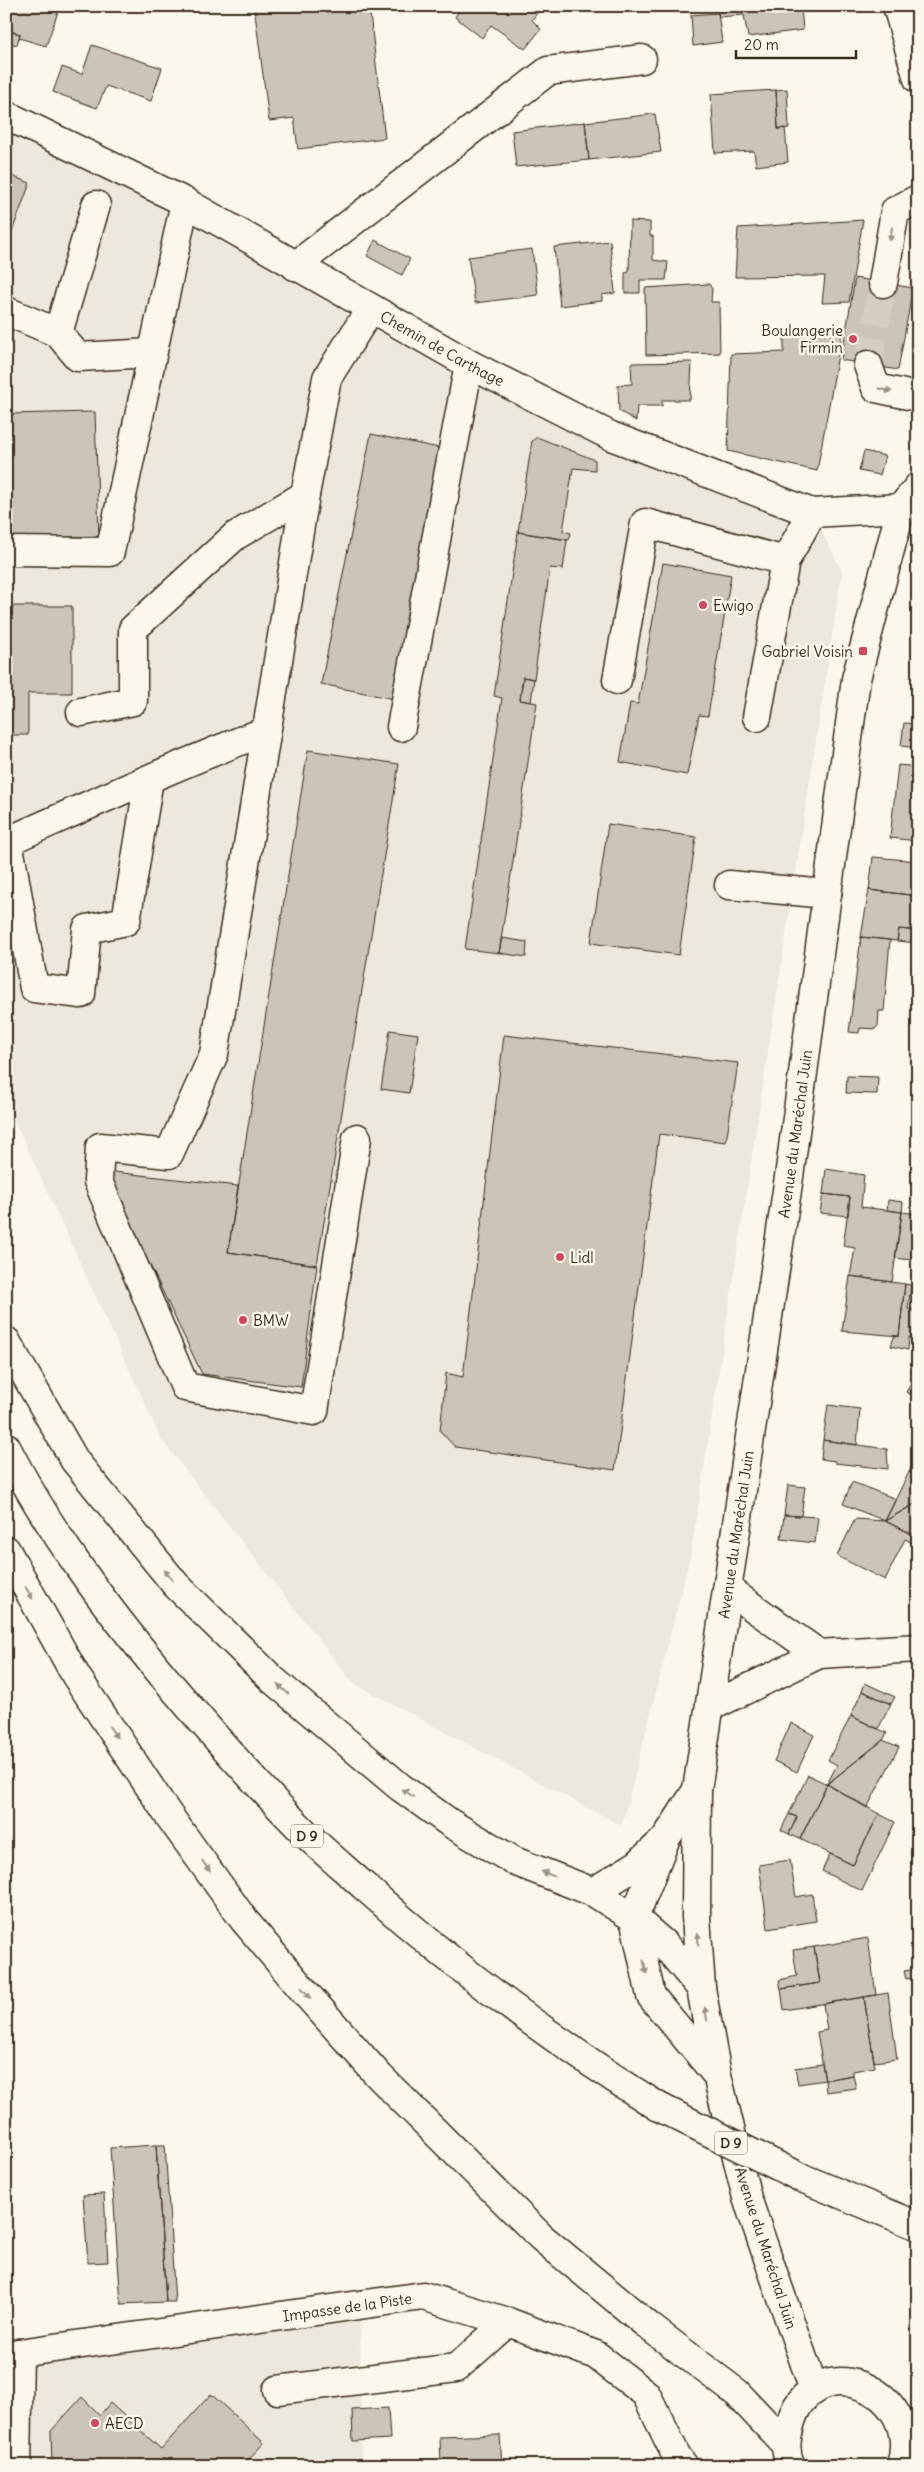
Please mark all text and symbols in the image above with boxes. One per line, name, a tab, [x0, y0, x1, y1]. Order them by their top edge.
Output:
scale bar	[736, 28, 856, 60]
text: 20 m	[744, 35, 779, 54]
one-way arrow	[887, 226, 895, 242]
street label: Chemin de Carthage	[377, 306, 508, 390]
place label: Boulangerie Firmin	[761, 321, 843, 357]
marker: Boulangerie Firmin	[847, 333, 859, 345]
one-way arrow	[877, 386, 892, 394]
place label: Ewigo	[713, 596, 754, 615]
marker: Ewigo	[697, 599, 709, 611]
place label: Gabriel Voisin	[761, 642, 853, 661]
marker: Gabriel Voisin	[857, 645, 869, 657]
street label: Avenue du Maréchal Juin	[773, 1048, 816, 1219]
place label: Lidl	[570, 1248, 594, 1267]
marker: Lidl	[554, 1251, 566, 1263]
place label: BMW	[253, 1311, 289, 1330]
marker: BMW	[237, 1314, 249, 1326]
street label: Avenue du Maréchal Juin	[713, 1449, 757, 1620]
one-way arrow	[162, 1568, 173, 1581]
one-way arrow	[25, 1587, 34, 1600]
one-way arrow	[277, 1683, 289, 1695]
one-way arrow	[109, 1725, 118, 1739]
one-way arrow	[401, 1788, 415, 1798]
road number: D 9	[291, 1824, 323, 1848]
one-way arrow	[200, 1859, 211, 1872]
one-way arrow	[540, 1870, 555, 1878]
one-way arrow	[693, 1931, 701, 1947]
one-way arrow	[641, 1959, 649, 1975]
one-way arrow	[301, 1987, 312, 2000]
one-way arrow	[701, 2006, 709, 2022]
road number: D 9	[715, 2132, 747, 2154]
street label: Avenue du Maréchal Juin	[731, 2164, 801, 2332]
street label: Impasse de la Piste	[281, 2288, 413, 2325]
place label: AECD	[105, 2414, 144, 2433]
marker: AECD	[89, 2417, 101, 2429]

